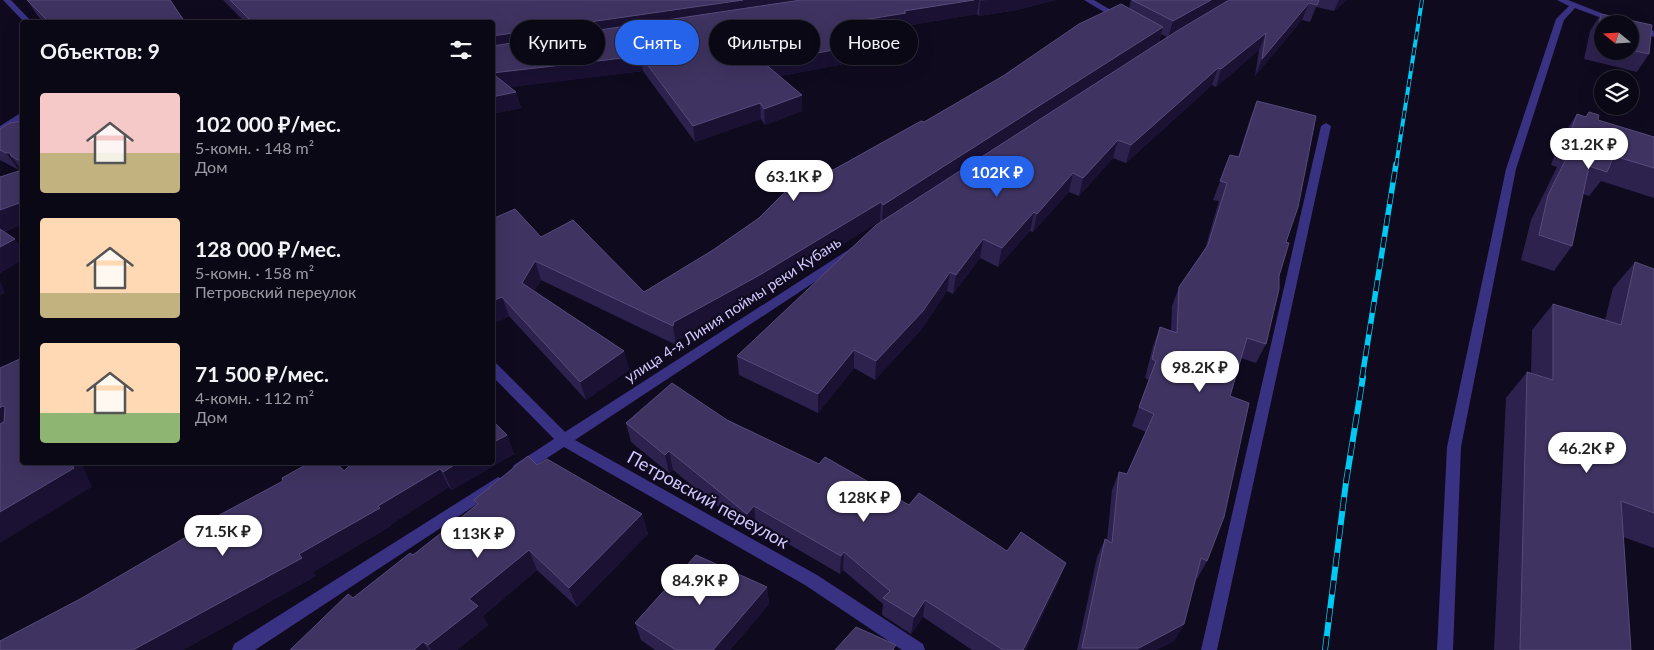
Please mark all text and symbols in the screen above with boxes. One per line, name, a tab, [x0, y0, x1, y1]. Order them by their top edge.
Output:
north arrow	[1594, 15, 1639, 60]
map controls	[1594, 15, 1639, 115]
chip: Купить	[510, 20, 605, 65]
chip: Снять	[615, 20, 699, 65]
chip: Фильтры	[709, 20, 820, 65]
chip: Новое	[830, 20, 918, 65]
icon: filters	[447, 36, 475, 64]
text: Объектов: 9	[40, 38, 160, 63]
button: layers	[1594, 70, 1639, 115]
text: 102 000 ₽/мес.	[195, 111, 341, 136]
icon: home	[80, 113, 140, 173]
pin: 31.2K ₽	[1543, 128, 1635, 170]
text: 31.2K ₽	[1561, 134, 1617, 153]
text: 5-комн. · 148 m²	[195, 138, 314, 157]
pin: 102K ₽	[956, 156, 1038, 198]
text: Дом	[195, 157, 227, 176]
pin: 63.1K ₽	[748, 160, 840, 202]
text: 102K ₽	[971, 162, 1023, 181]
text: 63.1K ₽	[766, 166, 822, 185]
street label: улица 4-я Линия поймы реки Кубань	[621, 232, 844, 386]
text: 128 000 ₽/мес.	[195, 236, 341, 261]
icon: home	[80, 238, 140, 298]
text: 5-комн. · 158 m²	[195, 263, 314, 282]
text: Петровский переулок	[195, 282, 356, 301]
pin: 98.2K ₽	[1154, 350, 1246, 393]
text: 98.2K ₽	[1172, 357, 1228, 376]
text: 71 500 ₽/мес.	[195, 361, 329, 386]
icon: home	[80, 363, 140, 423]
text: 4-комн. · 112 m²	[195, 388, 314, 407]
text: Дом	[195, 407, 227, 426]
pin: 46.2K ₽	[1541, 432, 1633, 474]
text: 46.2K ₽	[1559, 438, 1615, 457]
street label: Петровский переулок	[624, 446, 794, 553]
pin: 128K ₽	[823, 480, 905, 523]
text: 128K ₽	[838, 487, 890, 506]
pin: 71.5K ₽	[177, 514, 269, 557]
pin: 113K ₽	[437, 516, 519, 559]
text: 71.5K ₽	[195, 521, 251, 540]
text: 113K ₽	[452, 523, 504, 542]
pin: 84.9K ₽	[654, 564, 746, 606]
text: 84.9K ₽	[672, 570, 728, 589]

